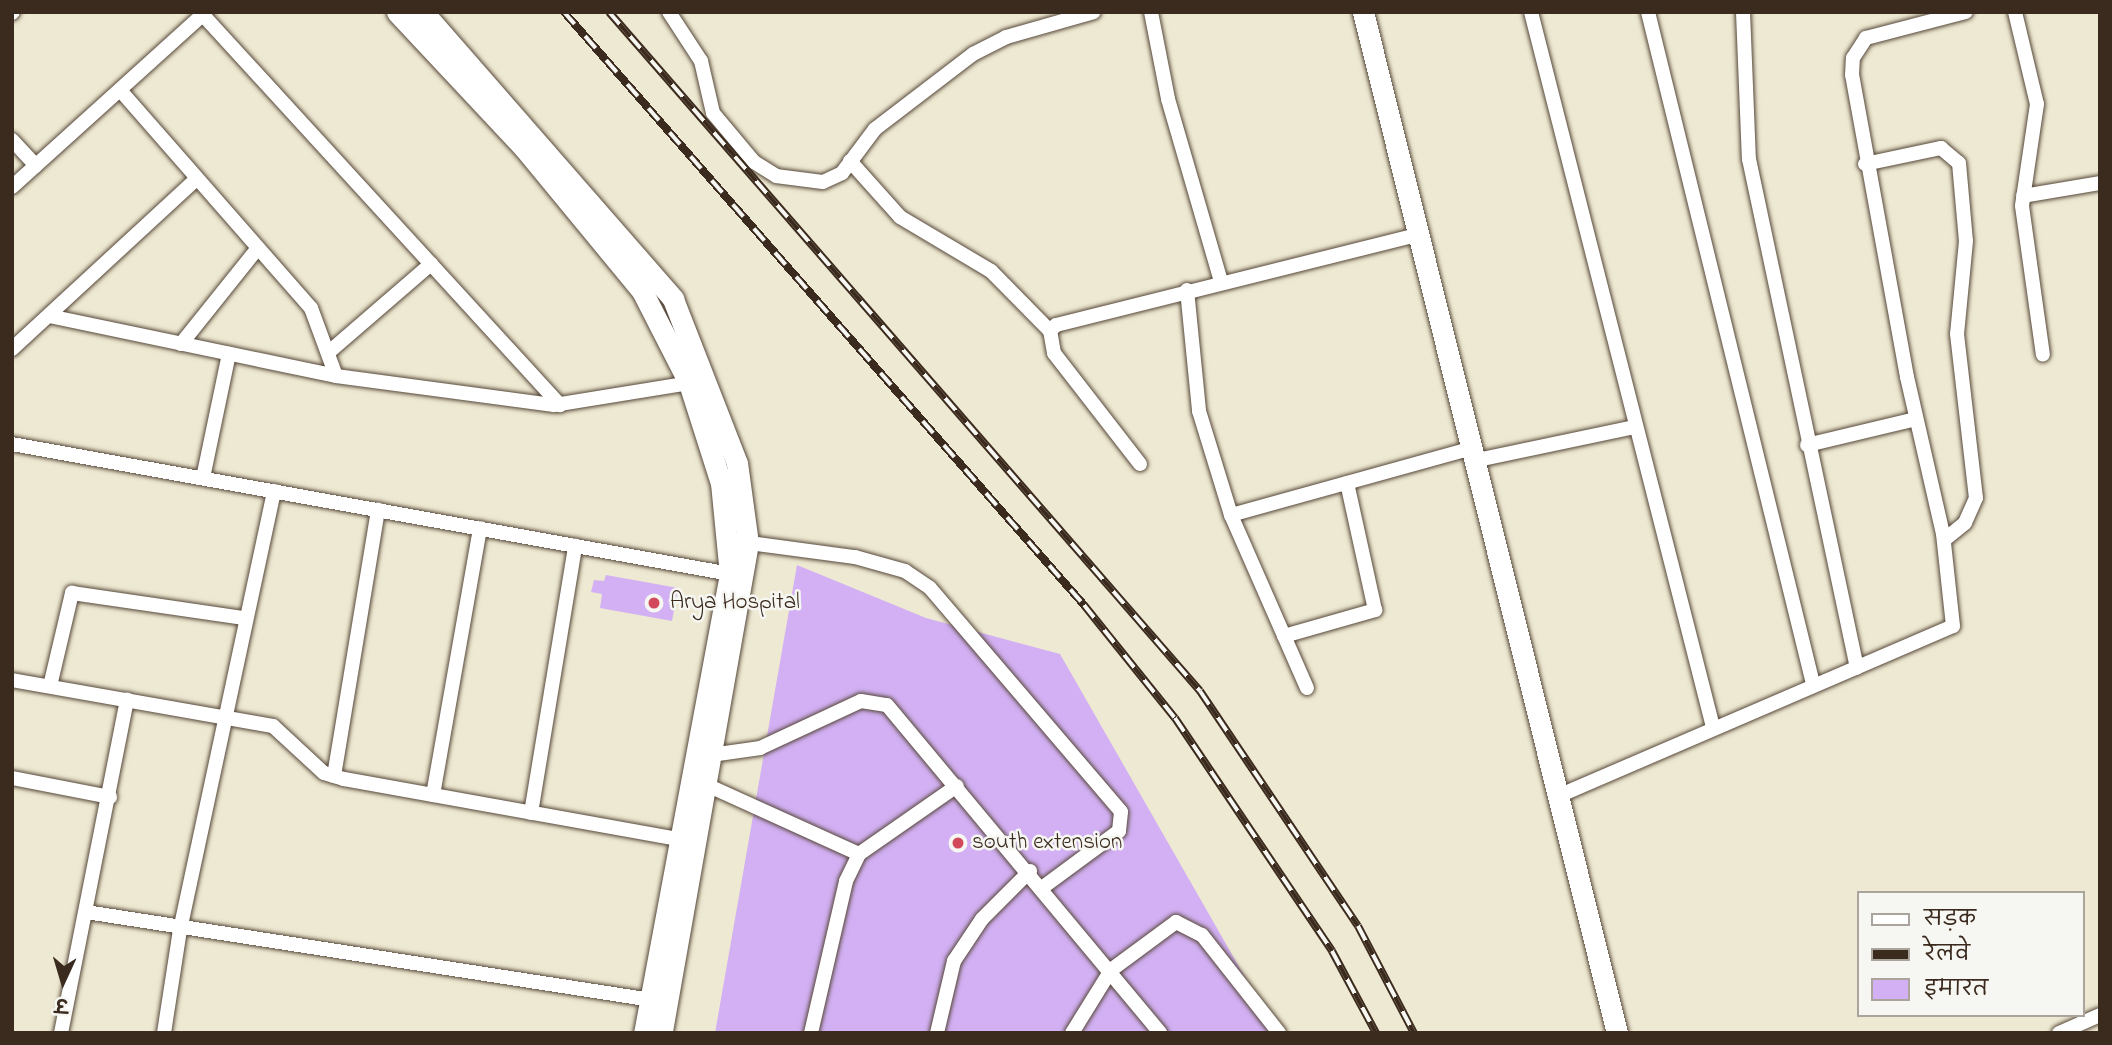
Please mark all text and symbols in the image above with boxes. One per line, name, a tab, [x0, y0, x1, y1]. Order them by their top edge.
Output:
place label: Arya Hospital	[670, 589, 800, 617]
marker: Arya Hospital	[644, 593, 664, 613]
place label: south extension	[972, 829, 1122, 857]
marker: south extension	[950, 835, 966, 851]
legend	[1856, 891, 2084, 1017]
text: सड़क	[1924, 905, 1976, 935]
text: रेलवे	[1924, 940, 1970, 970]
north arrow	[28, 947, 98, 1017]
text: इमारत	[1924, 975, 1988, 1005]
text: उ	[54, 990, 69, 1017]

